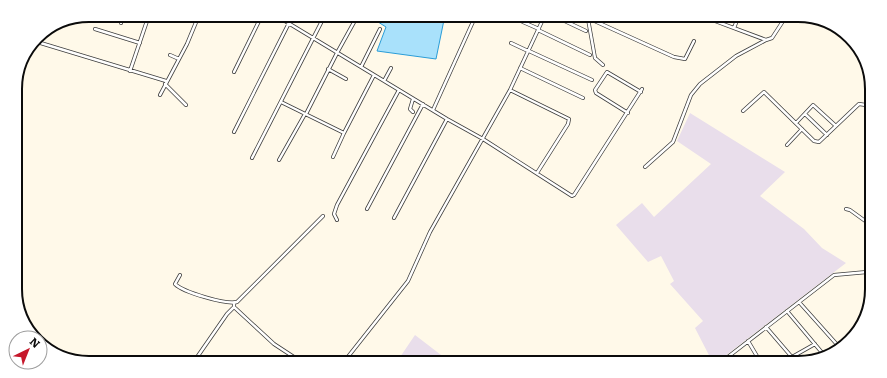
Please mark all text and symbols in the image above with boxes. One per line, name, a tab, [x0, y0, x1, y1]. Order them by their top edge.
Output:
north arrow	[8, 330, 48, 370]
text: N	[27, 333, 44, 351]

